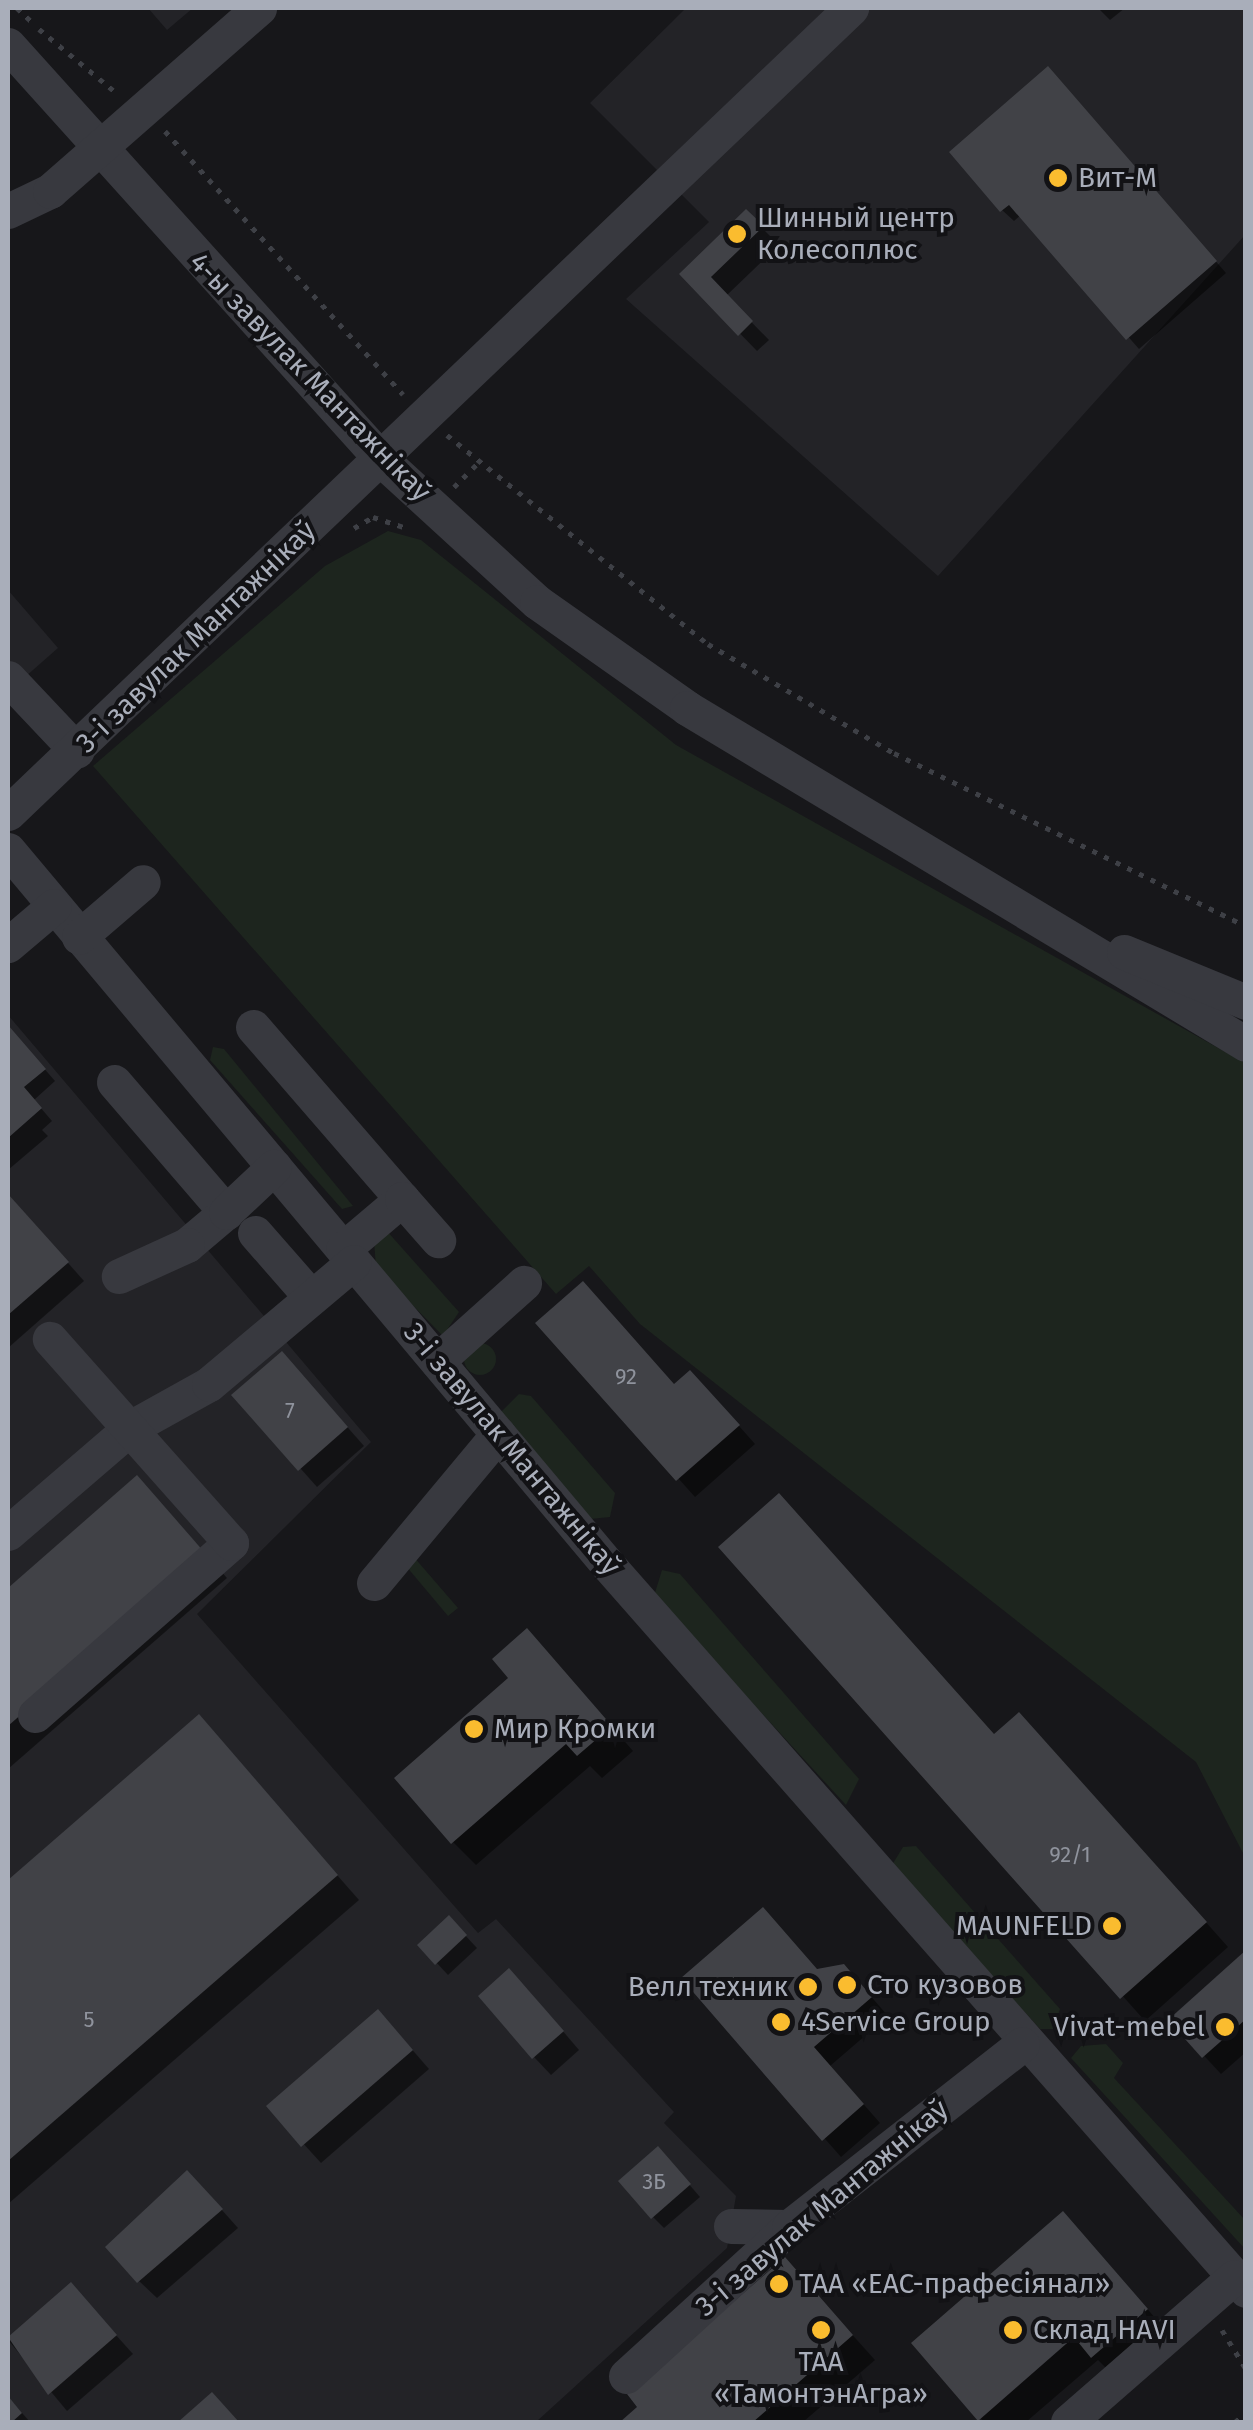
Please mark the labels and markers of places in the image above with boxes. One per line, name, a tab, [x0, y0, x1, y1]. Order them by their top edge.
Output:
place label: Вит-М	[1078, 161, 1157, 195]
marker: Вит-М	[1047, 167, 1069, 189]
place label: Шинный центр Колесоплюс	[757, 201, 955, 267]
marker: Шинный центр Колесоплюс	[726, 223, 748, 245]
place label: Мир Кромки	[494, 1712, 656, 1746]
marker: Мир Кромки	[463, 1718, 485, 1740]
place label: MAUNFELD	[956, 1909, 1092, 1943]
marker: MAUNFELD	[1101, 1915, 1123, 1937]
place label: Сто кузовов	[867, 1968, 1023, 2002]
place label: Велл техник	[628, 1970, 788, 2004]
marker: Сто кузовов	[836, 1974, 858, 1996]
marker: Велл техник	[797, 1976, 819, 1998]
place label: 4Service Group	[801, 2005, 991, 2039]
place label: Vivat-mebel	[1053, 2010, 1205, 2044]
marker: 4Service Group	[770, 2011, 792, 2033]
marker: Vivat-mebel	[1214, 2016, 1236, 2038]
place label: ТАА «ЕАС-прафесіянал»	[799, 2267, 1110, 2301]
marker: ТАА «ЕАС-прафесіянал»	[768, 2273, 790, 2295]
place label: Склад HAVI	[1033, 2313, 1176, 2347]
marker: ТАА «ТамонтэнАгра»	[810, 2319, 832, 2341]
marker: Склад HAVI	[1002, 2319, 1024, 2341]
place label: ТАА «ТамонтэнАгра»	[714, 2345, 928, 2411]

